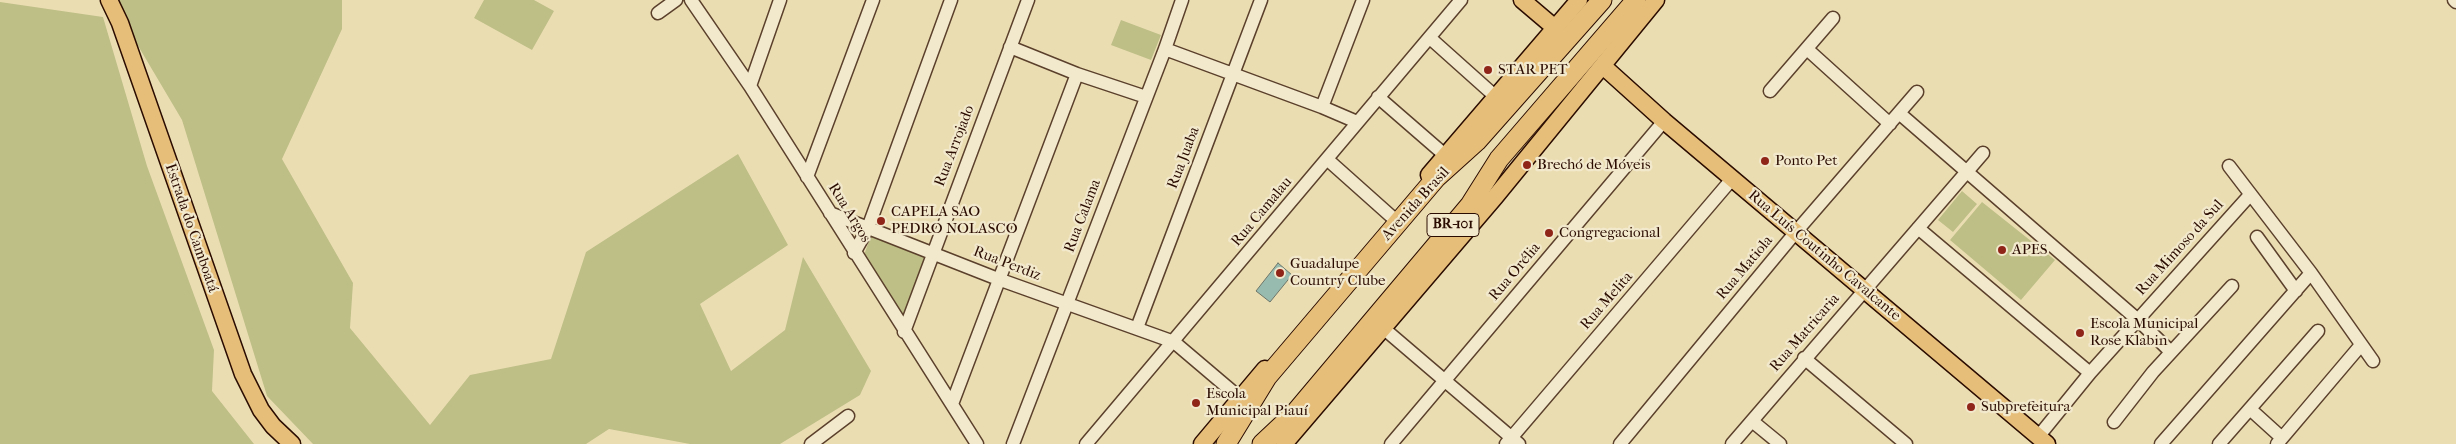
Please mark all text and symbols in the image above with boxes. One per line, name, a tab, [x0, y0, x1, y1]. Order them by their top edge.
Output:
place label: STAR PET	[1498, 61, 1568, 79]
marker: STAR PET	[1482, 64, 1494, 76]
street label: Rua Arrojado	[931, 103, 979, 189]
street label: Rua Juaba	[1164, 124, 1204, 192]
place label: Ponto Pet	[1775, 152, 1837, 170]
marker: Ponto Pet	[1759, 155, 1771, 167]
place label: Brechó de Móveis	[1537, 156, 1650, 174]
marker: Brechó de Móveis	[1521, 159, 1533, 171]
street label: Estrada do Camboatá	[161, 161, 221, 295]
street label: Avenida Brasil	[1378, 164, 1454, 244]
street label: Rua Camalau	[1228, 174, 1296, 250]
street label: Rua Calama	[1061, 177, 1105, 255]
street label: Rua Argos	[824, 180, 874, 246]
street label: Rua Luís Coutinho Cavalcante	[1744, 187, 1904, 325]
street label: Rua Mimoso da Sul	[2132, 196, 2228, 300]
place label: CAPELA SAO PEDRO NOLASCO	[891, 203, 1018, 238]
road number: BR-101	[1427, 214, 1479, 236]
marker: CAPELA SAO PEDRO NOLASCO	[875, 215, 887, 227]
place label: Congregacional	[1559, 224, 1660, 242]
marker: Congregacional	[1543, 227, 1555, 239]
street label: Rua Matiola	[1713, 232, 1777, 304]
street label: Rua Orélia	[1486, 239, 1544, 305]
place label: APES	[2012, 241, 2048, 259]
street label: Rua Perdiz	[971, 243, 1043, 285]
marker: APES	[1996, 244, 2008, 256]
place label: Guadalupe Country Clube	[1290, 255, 1385, 290]
marker: Guadalupe Country Clube	[1274, 267, 1286, 279]
street label: Rua Melita	[1577, 268, 1637, 334]
street label: Rua Matricaria	[1766, 290, 1844, 376]
place label: Escola Municipal Rose Klabin	[2090, 315, 2198, 350]
marker: Escola Municipal Rose Klabin	[2074, 327, 2086, 339]
place label: Escola Municipal Piauí	[1206, 385, 1308, 420]
marker: Escola Municipal Piauí	[1190, 397, 1202, 409]
place label: Subprefeitura	[1981, 398, 2070, 416]
marker: Subprefeitura	[1965, 401, 1977, 413]

